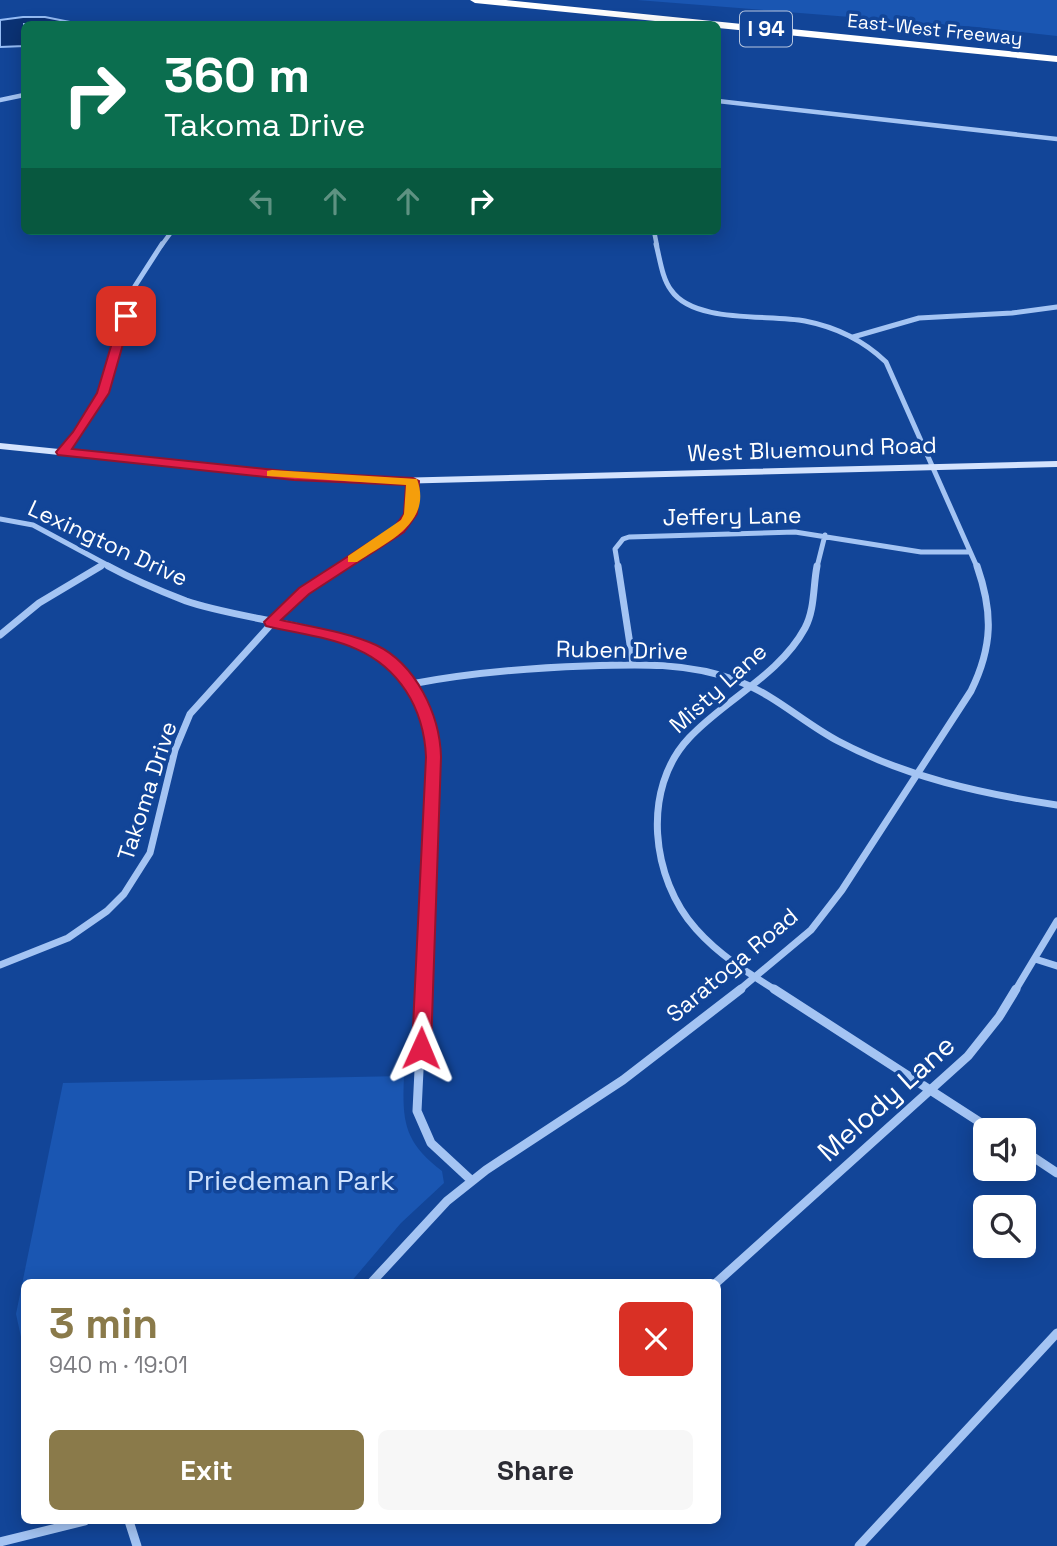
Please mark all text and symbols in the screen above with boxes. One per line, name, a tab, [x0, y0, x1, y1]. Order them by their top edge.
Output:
street label: East-West Freeway	[846, 8, 1024, 51]
road number: I 94	[740, 12, 792, 46]
text: 360 m	[164, 44, 310, 106]
icon: right	[49, 49, 140, 140]
text: Takoma Drive	[164, 105, 365, 145]
icon: left	[243, 182, 281, 220]
icon: ahead	[316, 182, 354, 220]
icon: ahead	[389, 182, 427, 220]
icon: right	[462, 182, 500, 220]
pin	[96, 286, 156, 346]
icon: arrive	[107, 297, 145, 335]
street label: West Bluemound Road	[687, 430, 937, 468]
street label: Lexington Drive	[23, 493, 193, 593]
street label: Jeffery Lane	[662, 500, 802, 532]
street label: Ruben Drive	[556, 634, 688, 666]
street label: Misty Lane	[663, 636, 773, 740]
street label: Takoma Drive	[110, 718, 184, 864]
street label: Saratoga Road	[660, 901, 804, 1029]
position arrow	[384, 1011, 458, 1085]
street label: Melody Lane	[810, 1027, 962, 1169]
map controls	[973, 1118, 1036, 1258]
button: sound	[973, 1118, 1036, 1181]
park label: Priedeman Park	[187, 1162, 395, 1198]
button: search	[973, 1195, 1036, 1258]
text: 3 min	[49, 1297, 158, 1350]
button: close	[619, 1302, 693, 1376]
text: 940 m · 19:01	[49, 1350, 188, 1380]
button: Exit	[49, 1430, 364, 1510]
button: Share	[378, 1430, 693, 1510]

